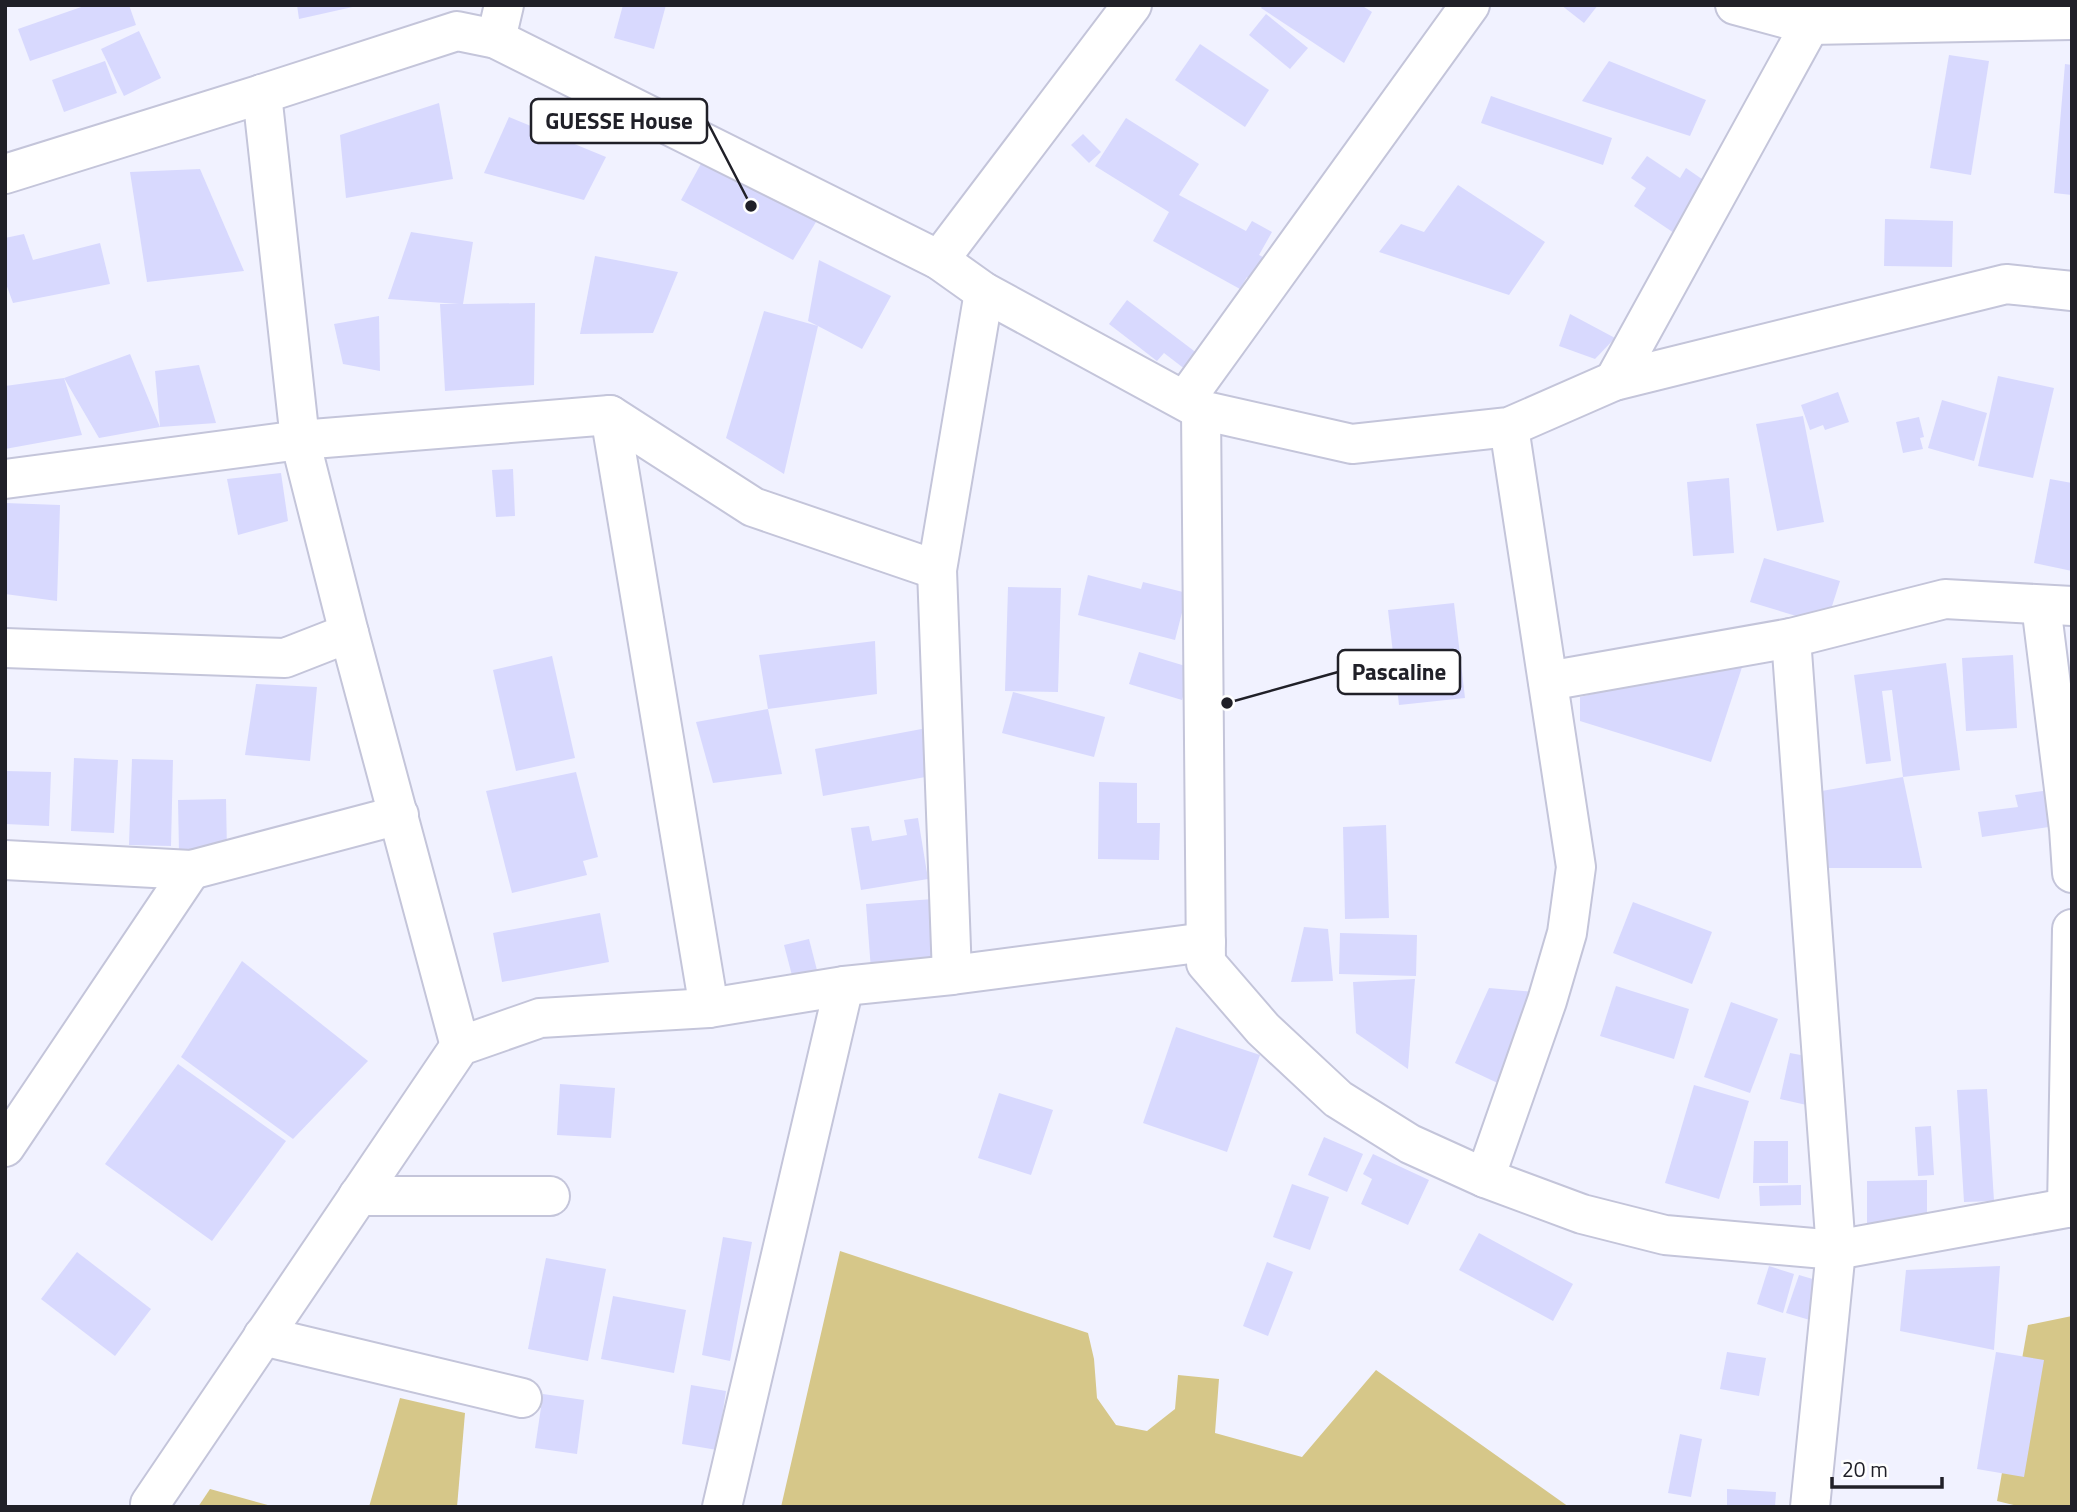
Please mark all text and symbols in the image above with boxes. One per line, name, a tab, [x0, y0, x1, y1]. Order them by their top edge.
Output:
callout: GUESSE House	[531, 99, 707, 143]
text: GUESSE House	[545, 103, 693, 138]
callout: Pascaline	[1338, 650, 1460, 694]
text: Pascaline	[1352, 654, 1446, 689]
scale bar	[1832, 1446, 1942, 1490]
text: 20 m	[1842, 1453, 1888, 1485]

